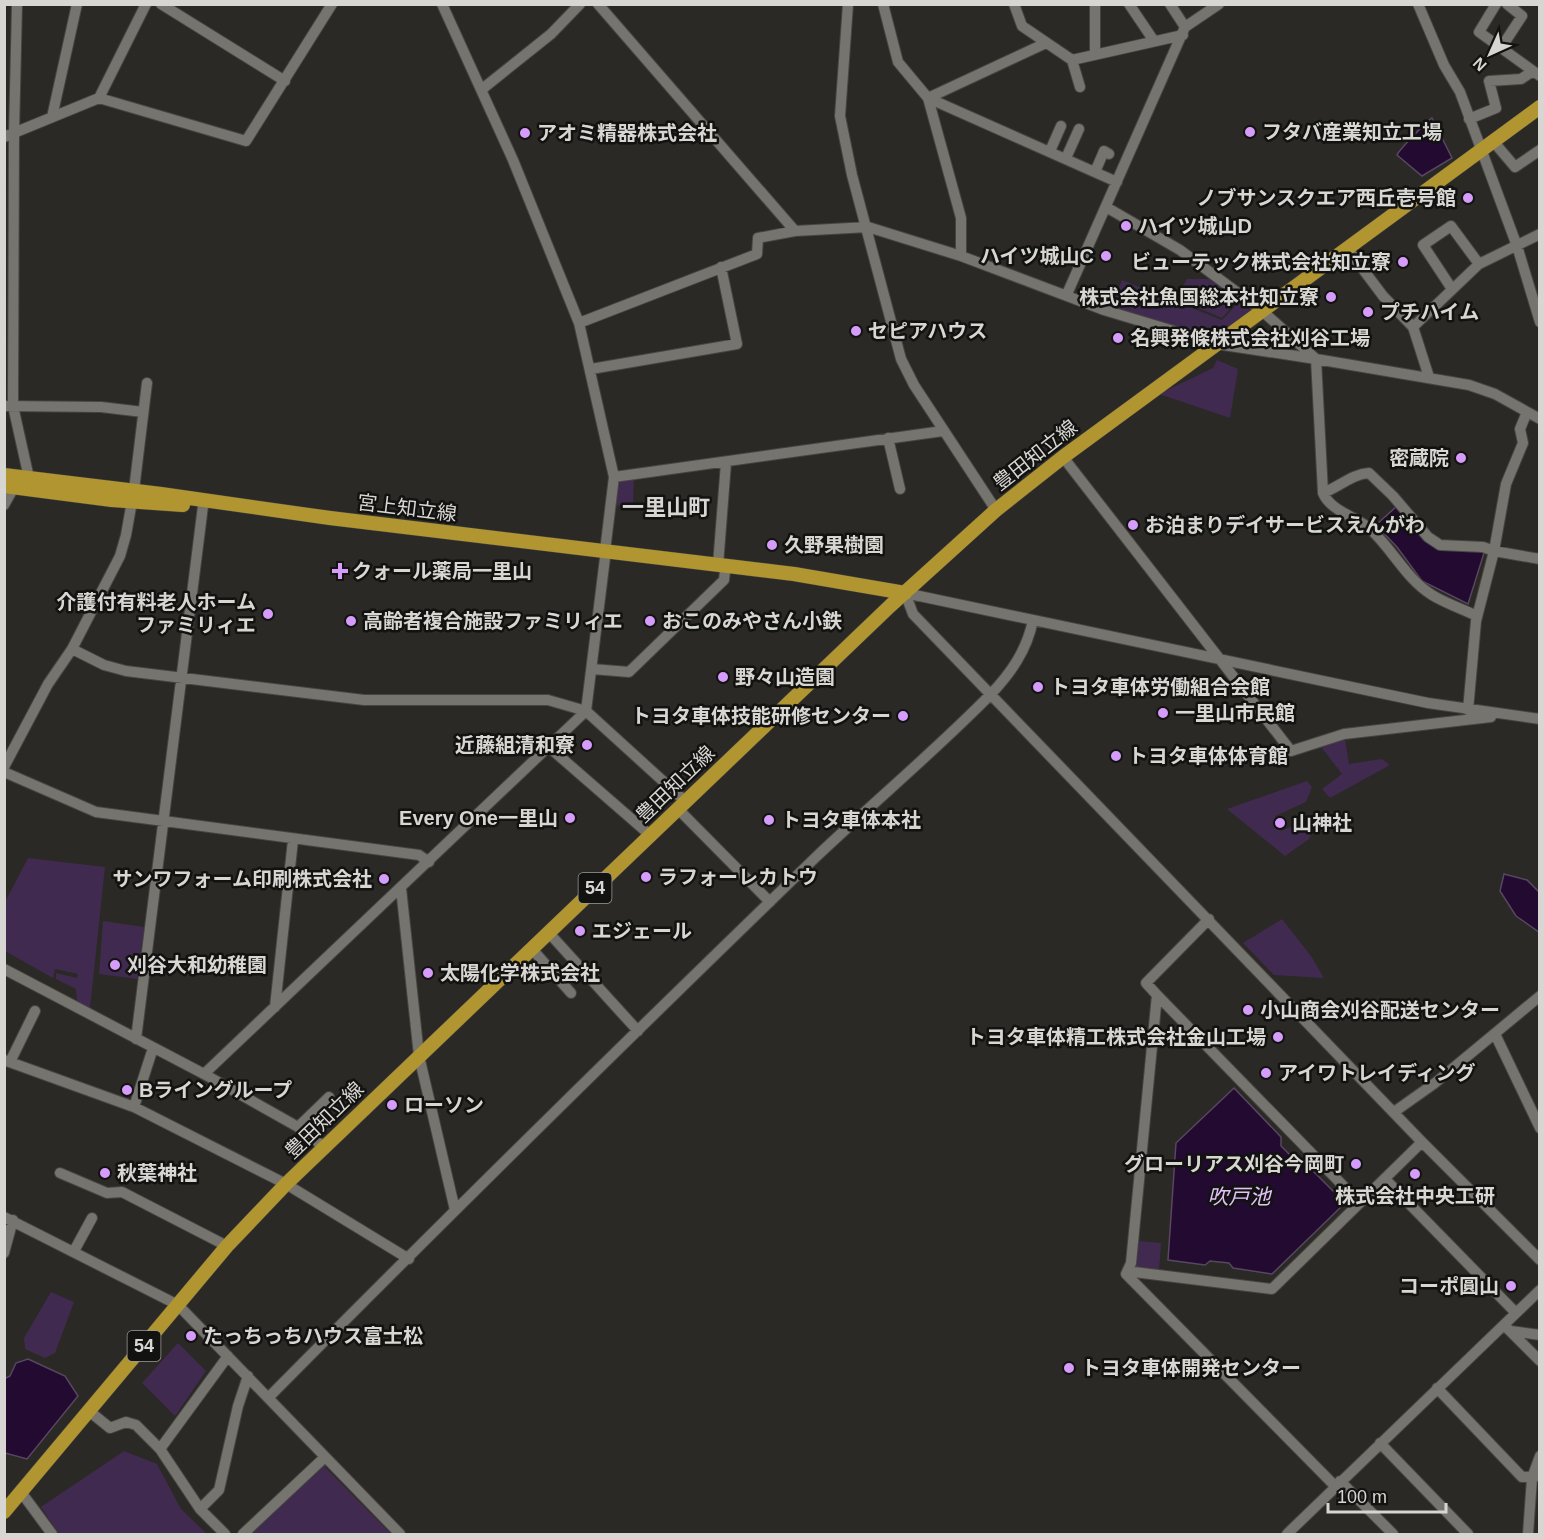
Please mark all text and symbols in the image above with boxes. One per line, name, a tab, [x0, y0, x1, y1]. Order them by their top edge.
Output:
north arrow	[1460, 24, 1520, 84]
text: N	[1470, 54, 1490, 74]
place label: フタバ産業知立工場	[1262, 121, 1442, 143]
place label: アオミ精器株式会社	[537, 122, 717, 144]
marker: フタバ産業知立工場	[1243, 125, 1257, 139]
marker: アオミ精器株式会社	[518, 126, 532, 140]
place label: ノブサンスクエア西丘壱号館	[1196, 187, 1456, 209]
marker: ノブサンスクエア西丘壱号館	[1461, 191, 1475, 205]
place label: ハイツ城山D	[1138, 215, 1252, 237]
marker: ハイツ城山D	[1119, 219, 1133, 233]
place label: ハイツ城山C	[980, 245, 1094, 267]
marker: ハイツ城山C	[1099, 249, 1113, 263]
place label: ビューテック株式会社知立寮	[1131, 251, 1391, 273]
marker: ビューテック株式会社知立寮	[1396, 255, 1410, 269]
place label: 株式会社魚国総本社知立寮	[1079, 286, 1319, 308]
marker: 株式会社魚国総本社知立寮	[1324, 290, 1338, 304]
place label: プチハイム	[1380, 301, 1479, 323]
marker: プチハイム	[1361, 305, 1375, 319]
place label: セピアハウス	[868, 320, 987, 342]
marker: セピアハウス	[849, 324, 863, 338]
place label: 名興発條株式会社刈谷工場	[1130, 327, 1370, 349]
marker: 名興発條株式会社刈谷工場	[1111, 331, 1125, 345]
street label: 豊田知立線	[989, 416, 1081, 494]
place label: 密蔵院	[1389, 447, 1449, 469]
marker: 密蔵院	[1454, 451, 1468, 465]
street label: 宮上知立線	[356, 491, 458, 525]
district label: 一里山町	[622, 495, 710, 520]
place label: お泊まりデイサービスえんがわ	[1145, 514, 1425, 536]
marker: お泊まりデイサービスえんがわ	[1126, 518, 1140, 532]
place label: 久野果樹園	[784, 534, 884, 556]
marker: 久野果樹園	[765, 538, 779, 552]
place label: クォール薬局一里山	[352, 560, 532, 582]
marker: クォール薬局一里山	[333, 564, 347, 578]
place label: 介護付有料老人ホーム ファミリィエ	[57, 591, 256, 636]
marker: 介護付有料老人ホーム ファミリィエ	[261, 607, 275, 621]
place label: 高齢者複合施設ファミリィエ	[363, 610, 623, 632]
place label: おこのみやさん小鉄	[662, 610, 842, 632]
marker: 高齢者複合施設ファミリィエ	[344, 614, 358, 628]
marker: おこのみやさん小鉄	[643, 614, 657, 628]
place label: 野々山造園	[735, 666, 835, 688]
marker: 野々山造園	[716, 670, 730, 684]
place label: トヨタ車体労働組合会館	[1050, 676, 1270, 698]
marker: トヨタ車体労働組合会館	[1031, 680, 1045, 694]
place label: 一里山市民館	[1175, 702, 1295, 724]
place label: トヨタ車体技能研修センター	[631, 705, 891, 727]
marker: 一里山市民館	[1156, 706, 1170, 720]
marker: トヨタ車体技能研修センター	[896, 709, 910, 723]
place label: 近藤組清和寮	[455, 734, 575, 756]
marker: 近藤組清和寮	[580, 738, 594, 752]
street label: 豊田知立線	[631, 741, 719, 827]
place label: トヨタ車体体育館	[1128, 745, 1288, 767]
marker: トヨタ車体体育館	[1109, 749, 1123, 763]
place label: Every One一里山	[399, 807, 558, 829]
place label: トヨタ車体本社	[781, 809, 921, 831]
marker: Every One一里山	[563, 811, 577, 825]
place label: 山神社	[1292, 812, 1352, 834]
marker: トヨタ車体本社	[762, 813, 776, 827]
marker: 山神社	[1273, 816, 1287, 830]
place label: ラフォーレカトウ	[658, 866, 818, 888]
place label: サンワフォーム印刷株式会社	[113, 868, 372, 890]
marker: ラフォーレカトウ	[639, 870, 653, 884]
marker: サンワフォーム印刷株式会社	[377, 872, 391, 886]
road number: 54	[578, 873, 612, 903]
place label: エジェール	[592, 920, 692, 942]
marker: エジェール	[573, 924, 587, 938]
place label: 刈谷大和幼稚園	[127, 954, 267, 976]
marker: 刈谷大和幼稚園	[108, 958, 122, 972]
place label: 太陽化学株式会社	[440, 962, 600, 984]
marker: 太陽化学株式会社	[421, 966, 435, 980]
place label: 小山商会刈谷配送センター	[1260, 999, 1500, 1021]
marker: 小山商会刈谷配送センター	[1241, 1003, 1255, 1017]
place label: トヨタ車体精工株式会社金山工場	[966, 1026, 1266, 1048]
marker: トヨタ車体精工株式会社金山工場	[1271, 1030, 1285, 1044]
place label: アイワトレイディング	[1278, 1062, 1476, 1084]
marker: アイワトレイディング	[1259, 1066, 1273, 1080]
street label: 豊田知立線	[280, 1077, 368, 1163]
place label: Bライングループ	[139, 1079, 292, 1101]
marker: Bライングループ	[120, 1083, 134, 1097]
place label: ローソン	[404, 1094, 484, 1116]
marker: ローソン	[385, 1098, 399, 1112]
place label: グローリアス刈谷今岡町	[1124, 1153, 1344, 1175]
marker: グローリアス刈谷今岡町	[1349, 1157, 1363, 1171]
place label: 秋葉神社	[117, 1162, 197, 1184]
marker: 秋葉神社	[98, 1166, 112, 1180]
marker: 株式会社中央工研	[1408, 1167, 1422, 1181]
water label: 吹戸池	[1208, 1185, 1272, 1208]
place label: 株式会社中央工研	[1335, 1185, 1495, 1207]
place label: コーポ圓山	[1399, 1275, 1499, 1297]
marker: コーポ圓山	[1504, 1279, 1518, 1293]
place label: たっちっちハウス富士松	[203, 1325, 423, 1347]
marker: たっちっちハウス富士松	[184, 1329, 198, 1343]
road number: 54	[128, 1331, 160, 1361]
place label: トヨタ車体開発センター	[1081, 1357, 1301, 1379]
marker: トヨタ車体開発センター	[1062, 1361, 1076, 1375]
scale bar	[1328, 1476, 1446, 1514]
text: 100 m	[1337, 1487, 1387, 1507]

